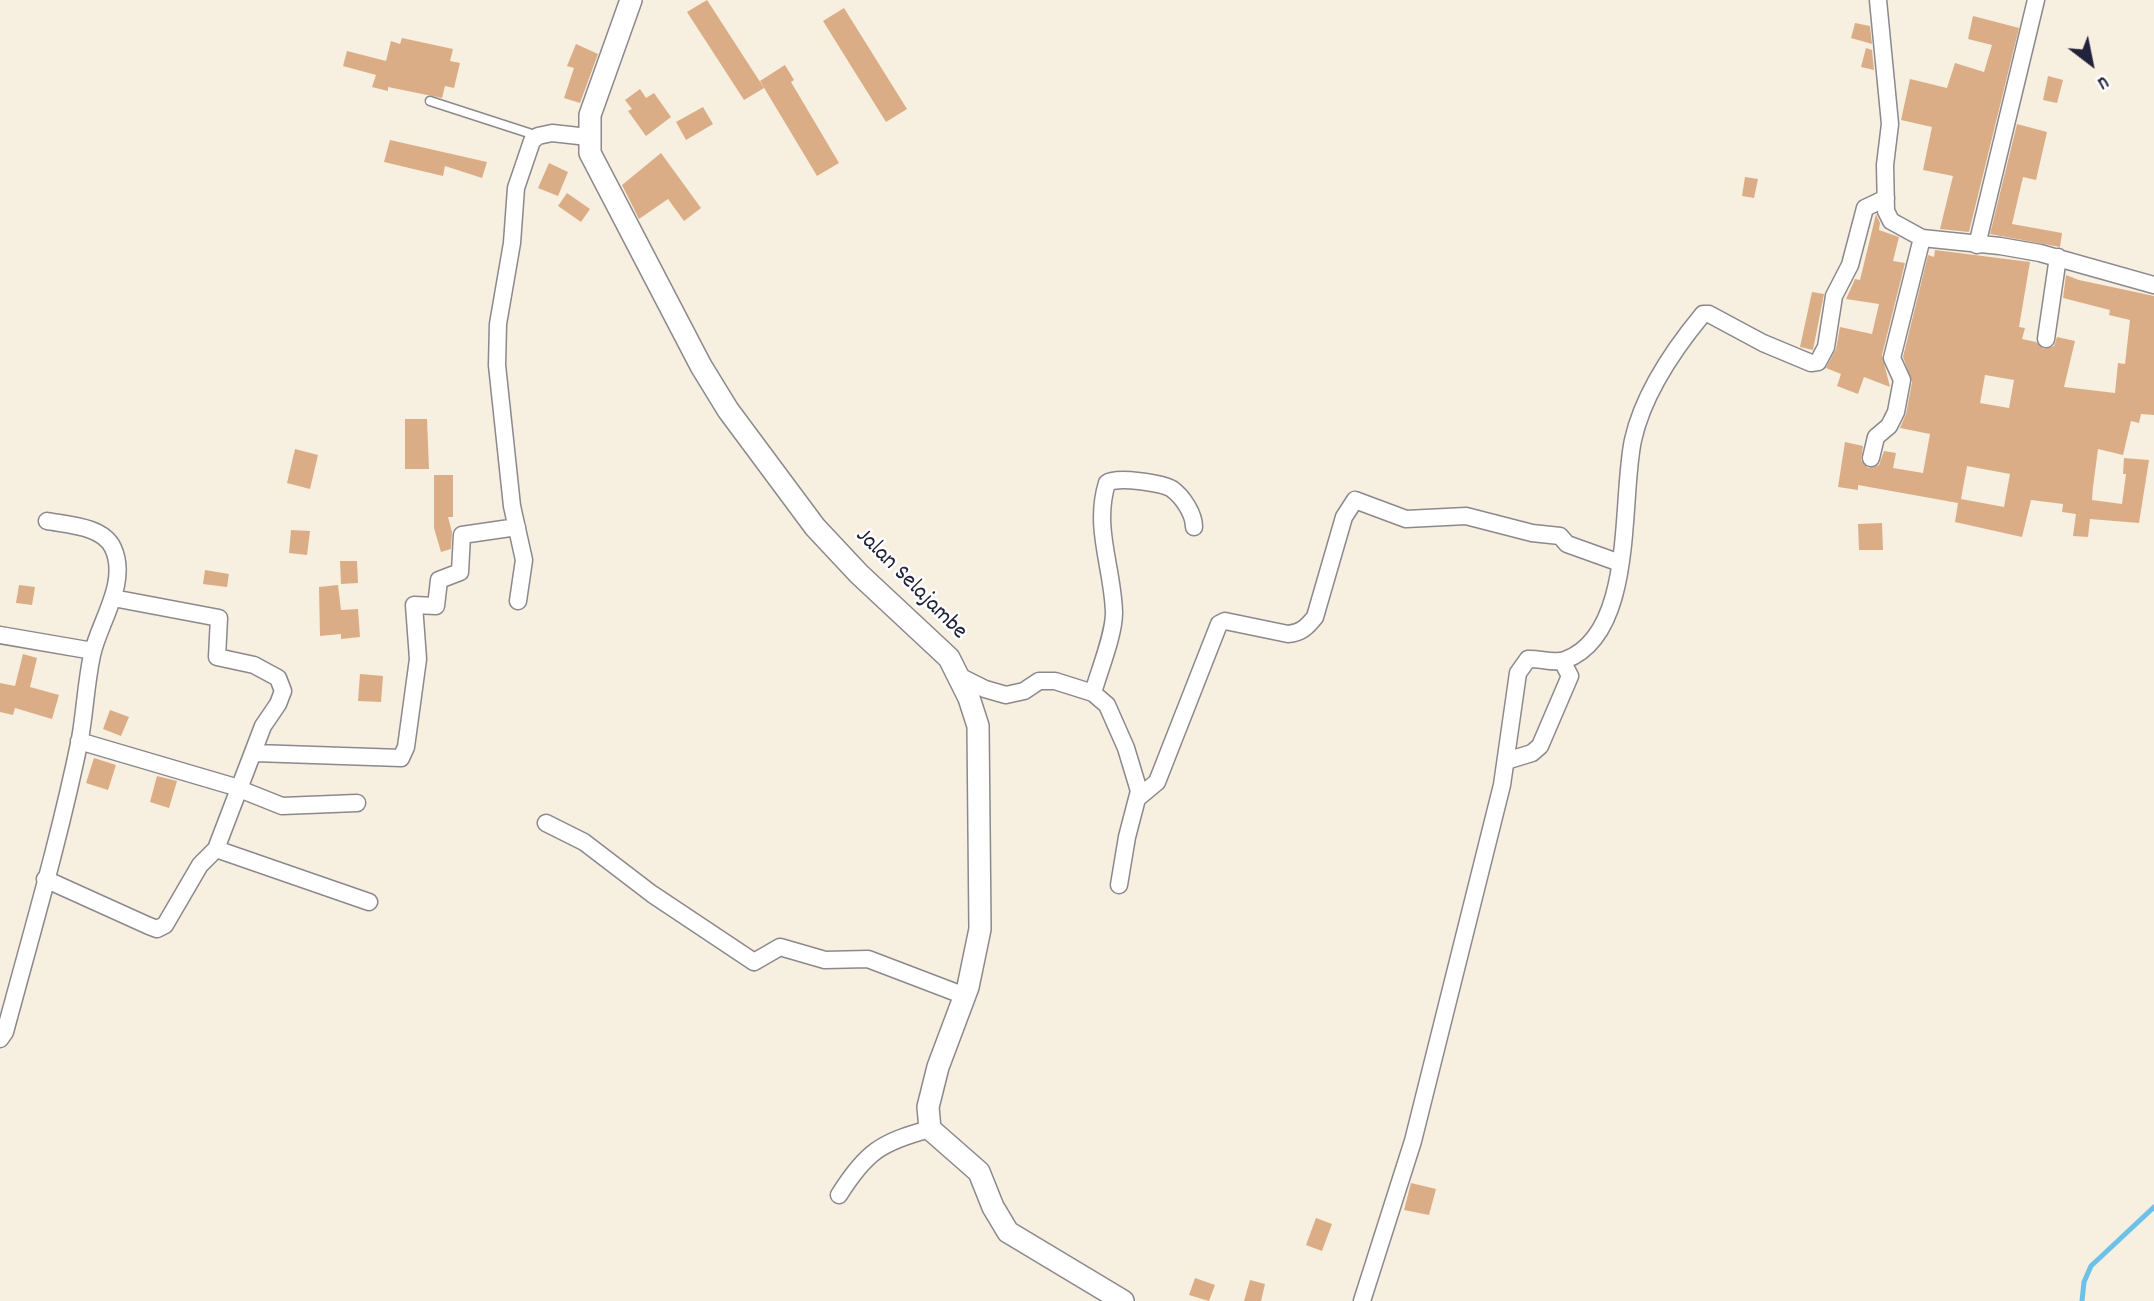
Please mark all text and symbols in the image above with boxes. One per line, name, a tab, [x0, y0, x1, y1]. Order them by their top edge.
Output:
north arrow	[2056, 28, 2126, 98]
text: U	[2091, 67, 2113, 95]
street label: Jalan Selajambe	[848, 523, 972, 647]

